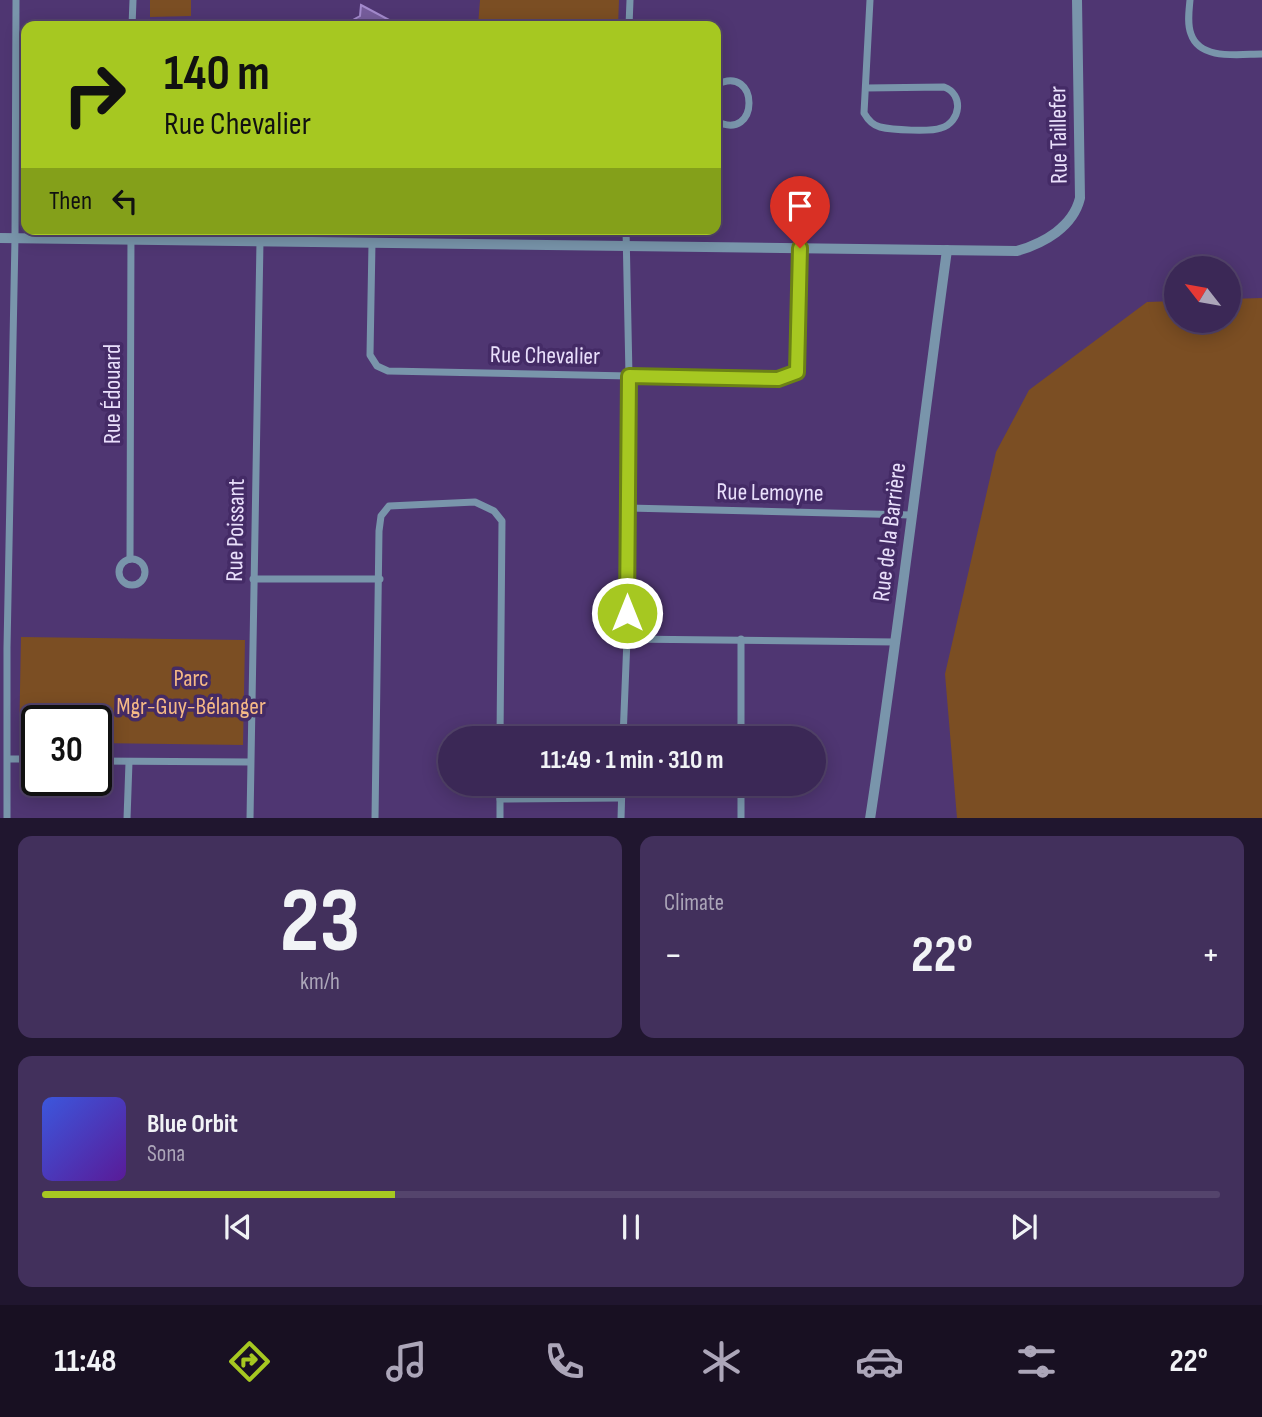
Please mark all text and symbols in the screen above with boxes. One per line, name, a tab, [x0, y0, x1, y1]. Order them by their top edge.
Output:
text: 140 m	[164, 45, 270, 104]
icon: right	[49, 49, 140, 140]
street label: Rue Taillefer	[1043, 86, 1074, 184]
text: Rue Chevalier	[164, 105, 311, 144]
pin	[770, 176, 830, 248]
icon: left	[106, 182, 144, 220]
text: Then	[49, 186, 92, 217]
icon: arrive	[781, 187, 819, 225]
north arrow	[1164, 256, 1241, 332]
map controls	[1164, 256, 1241, 333]
street label: Rue Chevalier	[490, 340, 600, 371]
street label: Rue Édouard	[98, 344, 127, 444]
street label: Rue de la Barrière	[867, 461, 912, 603]
street label: Rue Lemoyne	[716, 477, 824, 508]
street label: Rue Poissant	[220, 478, 251, 582]
position arrow	[590, 576, 664, 650]
park label: Parc Mgr-Guy-Bélanger	[116, 664, 266, 721]
speed limit sign: 30	[21, 705, 112, 796]
text: 11:49 · 1 min · 310 m	[540, 745, 724, 776]
text: 23	[280, 868, 360, 977]
text: Climate	[664, 889, 724, 917]
text: 22°	[911, 924, 973, 987]
text: −	[664, 933, 683, 978]
text: +	[1201, 933, 1220, 978]
text: km/h	[300, 968, 340, 996]
text: Blue Orbit	[147, 1109, 238, 1140]
text: Sona	[147, 1140, 185, 1168]
icon: previous	[219, 1208, 257, 1246]
icon: pause	[612, 1208, 650, 1246]
icon: next	[1005, 1208, 1043, 1246]
icon: directions	[225, 1337, 274, 1386]
icon: music	[382, 1337, 431, 1386]
icon: phone	[540, 1337, 589, 1386]
icon: climate	[697, 1337, 746, 1386]
icon: car	[855, 1337, 904, 1386]
icon: filters	[1012, 1337, 1061, 1386]
text: 11:48	[54, 1342, 116, 1381]
text: 22°	[1170, 1342, 1208, 1381]

